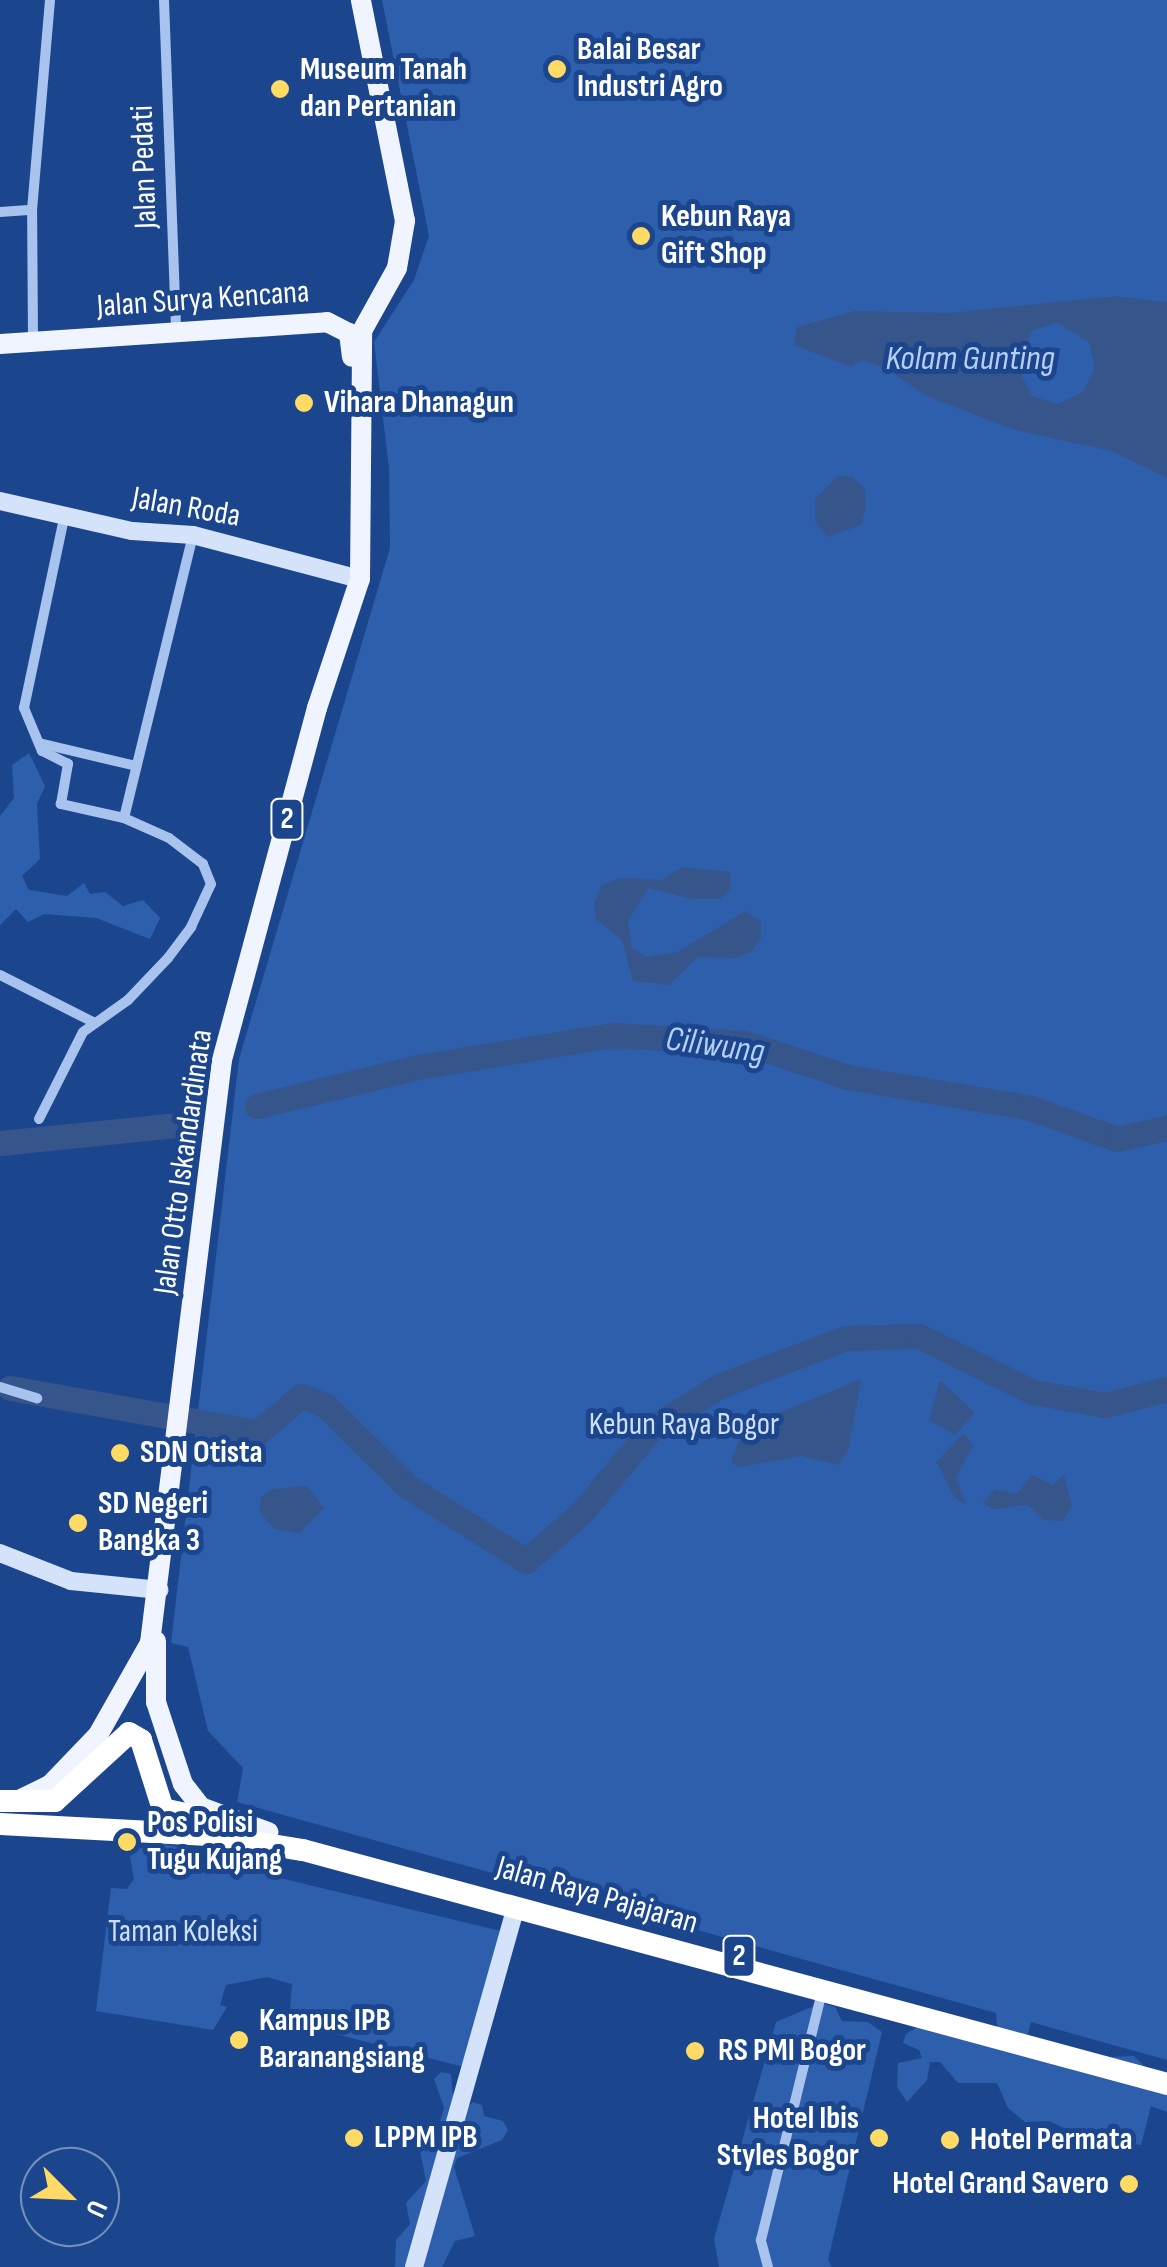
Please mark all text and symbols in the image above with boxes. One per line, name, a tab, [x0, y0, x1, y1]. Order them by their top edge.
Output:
place label: Balai Besar Industri Agro	[577, 32, 723, 107]
place label: Museum Tanah dan Pertanian	[300, 52, 467, 127]
marker: Balai Besar Industri Agro	[546, 58, 568, 80]
marker: Museum Tanah dan Pertanian	[269, 78, 291, 100]
street label: Jalan Pedati	[124, 105, 166, 229]
place label: Kebun Raya Gift Shop	[661, 199, 791, 274]
marker: Kebun Raya Gift Shop	[630, 225, 652, 247]
street label: Jalan Surya Kencana	[95, 273, 311, 327]
water label: Kolam Gunting	[885, 338, 1055, 380]
place label: Vihara Dhanagun	[324, 384, 514, 422]
marker: Vihara Dhanagun	[293, 392, 315, 414]
street label: Jalan Roda	[129, 480, 243, 536]
road number: 2	[270, 794, 304, 844]
water label: Ciliwung	[663, 1018, 767, 1074]
street label: Jalan Otto Iskandardinata	[146, 1027, 222, 1297]
park label: Kebun Raya Bogor	[589, 1406, 779, 1444]
place label: SDN Otista	[140, 1434, 263, 1472]
marker: SDN Otista	[109, 1442, 131, 1464]
place label: SD Negeri Bangka 3	[98, 1486, 208, 1561]
marker: SD Negeri Bangka 3	[67, 1512, 89, 1534]
place label: Pos Polisi Tugu Kujang	[147, 1805, 282, 1880]
marker: Pos Polisi Tugu Kujang	[116, 1831, 138, 1853]
street label: Jalan Raya Pajajaran	[492, 1849, 702, 1943]
park label: Taman Koleksi	[108, 1913, 258, 1951]
road number: 2	[722, 1931, 756, 1981]
place label: Kampus IPB Baranangsiang	[259, 2003, 425, 2078]
marker: Kampus IPB Baranangsiang	[228, 2029, 250, 2051]
place label: RS PMI Bogor	[718, 2032, 866, 2070]
marker: RS PMI Bogor	[682, 2038, 708, 2064]
place label: Hotel Ibis Styles Bogor	[717, 2101, 859, 2176]
place label: LPPM IPB	[374, 2119, 477, 2157]
place label: Hotel Permata	[970, 2121, 1133, 2159]
marker: LPPM IPB	[343, 2127, 365, 2149]
marker: Hotel Ibis Styles Bogor	[868, 2127, 890, 2149]
marker: Hotel Permata	[939, 2129, 961, 2151]
north arrow	[20, 2147, 120, 2247]
place label: Hotel Grand Savero	[892, 2165, 1109, 2203]
marker: Hotel Grand Savero	[1118, 2173, 1140, 2195]
text: U	[78, 2195, 114, 2222]

